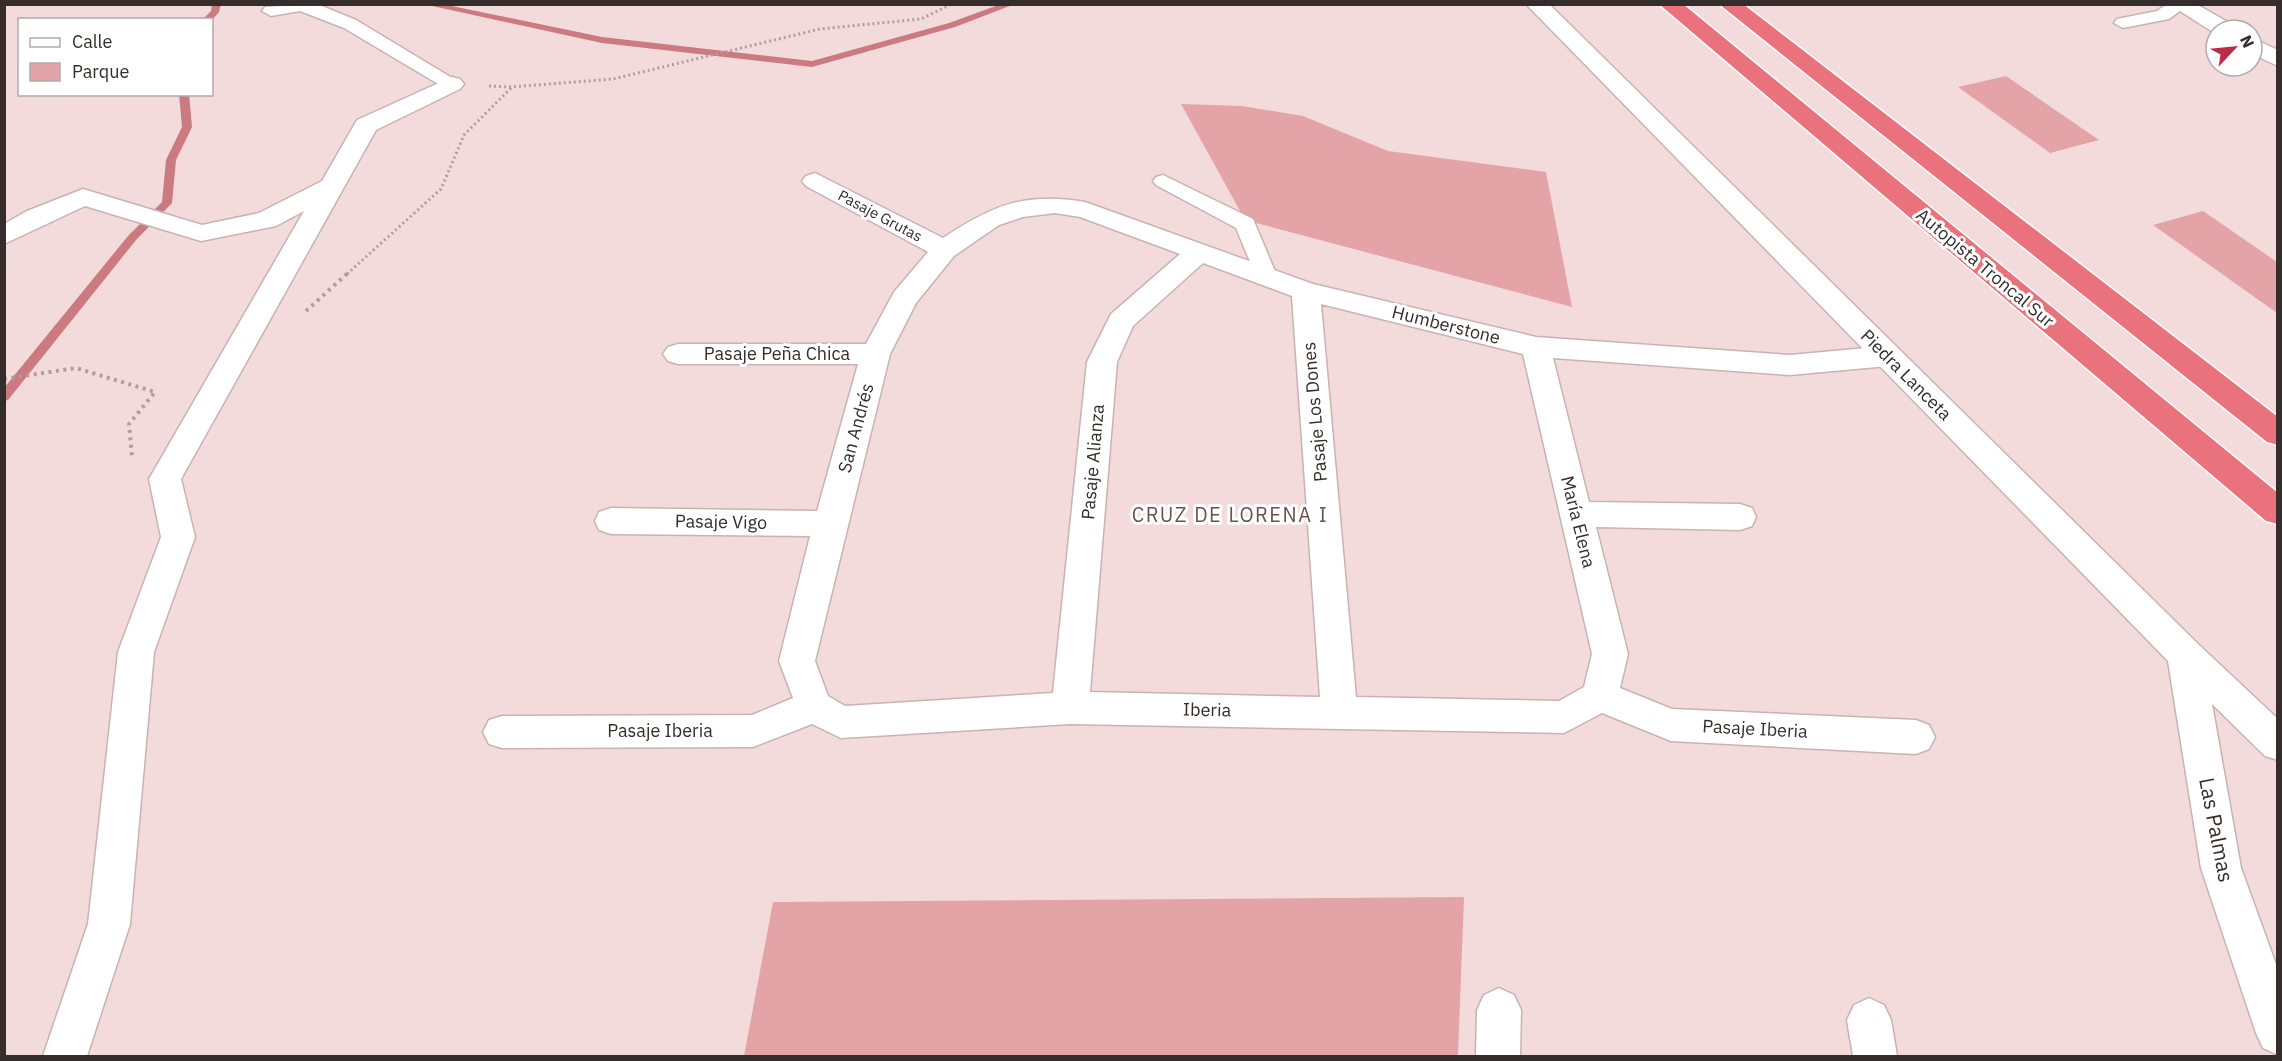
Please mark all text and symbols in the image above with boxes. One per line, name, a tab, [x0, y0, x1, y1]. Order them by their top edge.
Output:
legend	[18, 18, 213, 96]
north arrow	[2204, 18, 2264, 78]
text: Calle	[72, 30, 112, 53]
text: N	[2236, 32, 2259, 51]
text: Parque	[72, 60, 130, 83]
street label: Pasaje Grutas	[835, 185, 926, 246]
street label: Autopista Troncal Sur	[1912, 203, 2059, 332]
street label: Humberstone	[1390, 300, 1503, 349]
street label: Piedra Lanceta	[1856, 324, 1957, 425]
street label: Pasaje Los Dones	[1297, 341, 1332, 483]
street label: Pasaje Peña Chica	[704, 342, 851, 365]
street label: San Andrés	[833, 380, 879, 475]
street label: Pasaje Alianza	[1076, 403, 1109, 521]
street label: María Elena	[1556, 473, 1601, 571]
district label: CRUZ DE LORENA I	[1132, 501, 1328, 528]
street label: Pasaje Vigo	[675, 509, 767, 534]
street label: Iberia	[1183, 698, 1232, 721]
street label: Pasaje Iberia	[1702, 714, 1809, 743]
street label: Pasaje Iberia	[607, 719, 713, 742]
street label: Las Palmas	[2193, 775, 2241, 885]

